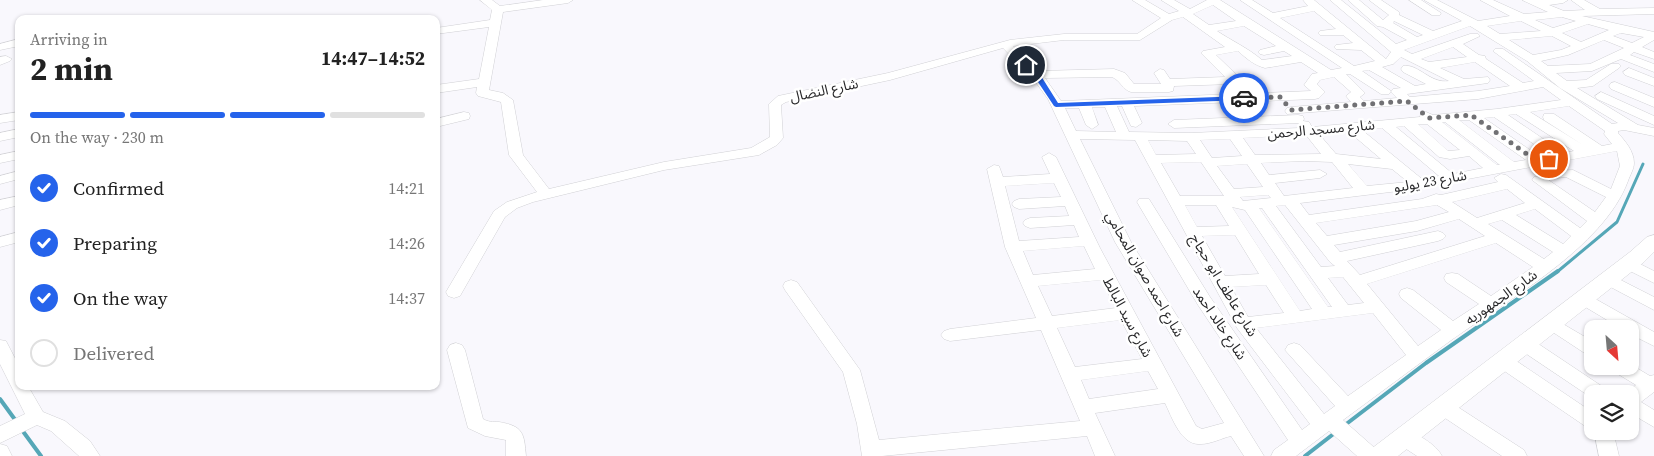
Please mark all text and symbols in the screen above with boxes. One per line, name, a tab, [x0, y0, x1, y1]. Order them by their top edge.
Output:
text: Arriving in	[30, 28, 108, 50]
pin	[1005, 44, 1047, 86]
text: 14:47–14:52	[321, 45, 425, 71]
text: 2 min	[30, 47, 113, 91]
icon: home	[1012, 51, 1040, 79]
street label: شارع النضال	[788, 73, 860, 108]
courier	[1219, 73, 1269, 123]
icon: car	[1230, 84, 1258, 112]
street label: شارع مسجد الرحمن	[1266, 114, 1376, 145]
text: On the way · 230 m	[30, 126, 164, 148]
pin	[1528, 138, 1570, 180]
icon: bag	[1535, 145, 1563, 173]
street label: شارع 23 يوليو	[1392, 165, 1468, 198]
icon: check	[30, 174, 58, 202]
text: Confirmed	[73, 175, 164, 201]
text: 14:21	[388, 177, 425, 199]
street label: شارع احمد صوان المحامي	[1100, 207, 1189, 341]
icon: check	[30, 229, 58, 257]
text: Preparing	[73, 230, 157, 256]
street label: شارع عاطف ابو حجاج	[1184, 230, 1263, 341]
text: 14:26	[388, 232, 425, 254]
street label: شارع الجمهوريه	[1461, 265, 1542, 330]
street label: شارع سيد البالط	[1097, 273, 1158, 361]
street label: شارع خالد احمد	[1187, 282, 1252, 364]
icon: check	[30, 284, 58, 312]
text: On the way	[73, 285, 168, 311]
text: 14:37	[388, 287, 425, 309]
north arrow	[1584, 320, 1639, 375]
map controls	[1584, 320, 1639, 440]
text: Delivered	[73, 340, 154, 366]
button: layers	[1584, 385, 1639, 440]

